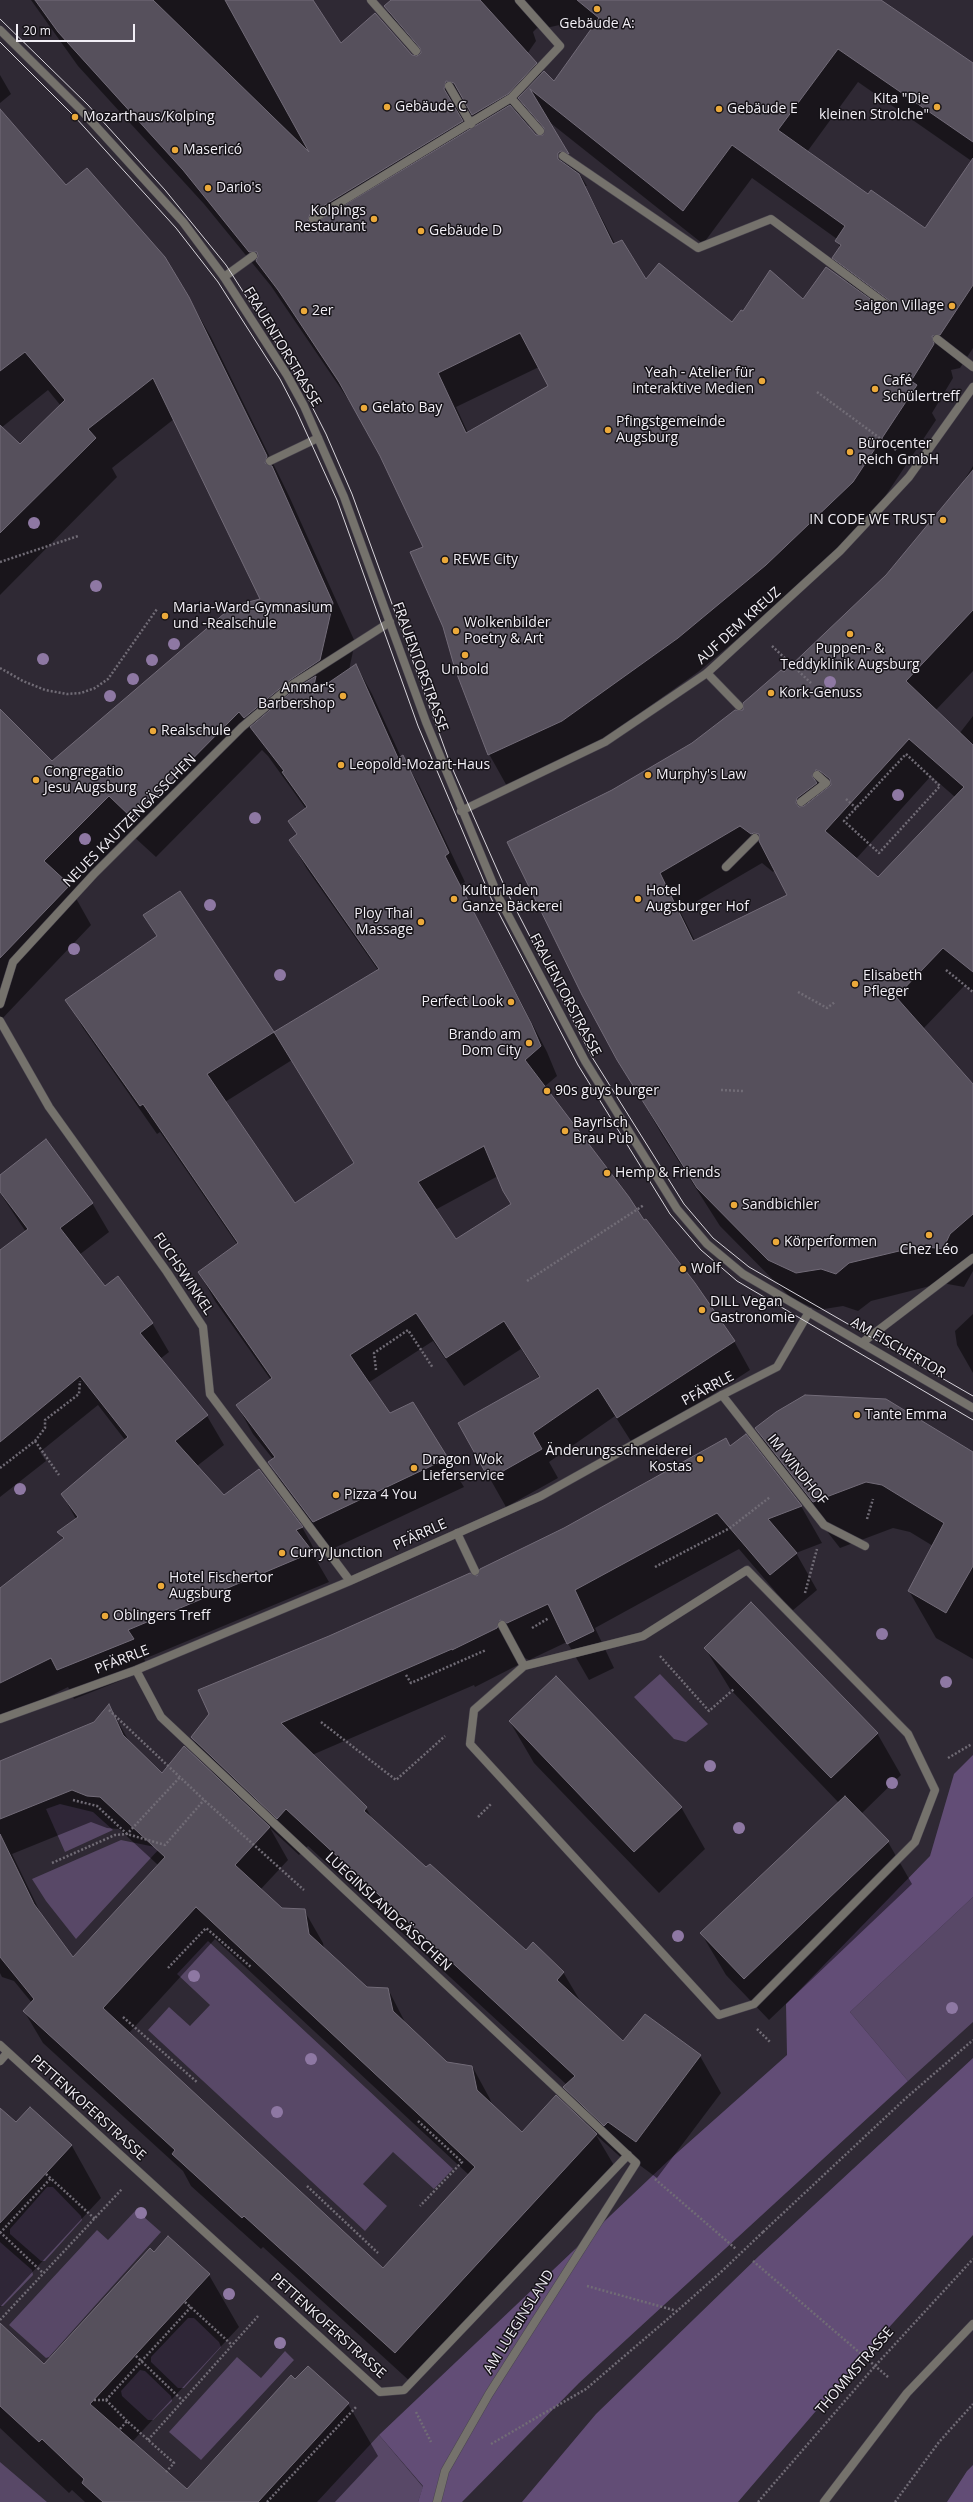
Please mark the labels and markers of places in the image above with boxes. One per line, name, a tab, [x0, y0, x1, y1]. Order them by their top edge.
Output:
marker: Gebäude A:	[592, 4, 602, 14]
place label: Gebäude A:	[559, 16, 635, 32]
place label: Kita "Die kleinen Strolche"	[819, 91, 929, 124]
place label: Gebäude C	[395, 99, 467, 115]
place label: Gebäude E	[727, 101, 798, 117]
marker: Gebäude C	[382, 102, 392, 112]
marker: Kita "Die kleinen Strolche"	[932, 102, 942, 112]
marker: Gebäude E	[714, 104, 724, 114]
place label: Mozarthaus/Kolping	[83, 109, 215, 125]
marker: Mozarthaus/Kolping	[70, 112, 80, 122]
place label: Masericó	[183, 142, 242, 158]
marker: Masericó	[170, 145, 180, 155]
place label: Dario's	[216, 180, 261, 196]
marker: Dario's	[203, 183, 213, 193]
place label: Kolpings Restaurant	[294, 203, 366, 236]
marker: Kolpings Restaurant	[369, 214, 379, 224]
place label: Gebäude D	[429, 223, 502, 239]
marker: Gebäude D	[416, 226, 426, 236]
place label: Saigon Village	[855, 298, 944, 314]
marker: Saigon Village	[947, 301, 957, 311]
place label: 2er	[312, 303, 334, 319]
marker: 2er	[299, 306, 309, 316]
place label: Yeah - Atelier für interaktive Medien	[632, 365, 754, 398]
place label: Café Schülertreff	[883, 373, 960, 406]
marker: Yeah - Atelier für interaktive Medien	[757, 376, 767, 386]
marker: Café Schülertreff	[870, 384, 880, 394]
place label: Gelato Bay	[372, 400, 442, 416]
marker: Gelato Bay	[359, 403, 369, 413]
place label: Pfingstgemeinde Augsburg	[616, 414, 725, 446]
marker: Pfingstgemeinde Augsburg	[603, 425, 613, 435]
place label: Bürocenter Reich GmbH	[858, 436, 939, 468]
marker: Bürocenter Reich GmbH	[845, 447, 855, 457]
place label: IN CODE WE TRUST	[809, 512, 935, 528]
marker: IN CODE WE TRUST	[938, 515, 948, 525]
place label: REWE City	[453, 552, 518, 568]
marker: REWE City	[440, 555, 450, 565]
place label: Maria-Ward-Gymnasium und -Realschule	[173, 600, 333, 632]
marker: Maria-Ward-Gymnasium und -Realschule	[160, 611, 170, 621]
place label: Wolkenbilder Poetry & Art	[464, 615, 550, 648]
marker: Wolkenbilder Poetry & Art	[451, 626, 461, 636]
marker: Puppen- & Teddyklinik Augsburg	[845, 629, 855, 639]
place label: Puppen- & Teddyklinik Augsburg	[780, 641, 920, 674]
marker: Unbold	[460, 650, 470, 660]
place label: Unbold	[441, 662, 489, 678]
place label: Anmar's Barbershop	[258, 680, 335, 712]
place label: Kork-Genuss	[779, 685, 862, 701]
marker: Kork-Genuss	[766, 688, 776, 698]
marker: Anmar's Barbershop	[338, 691, 348, 701]
place label: Realschule	[161, 723, 231, 739]
marker: Realschule	[148, 726, 158, 736]
place label: Leopold-Mozart-Haus	[349, 757, 490, 773]
marker: Leopold-Mozart-Haus	[336, 760, 346, 770]
place label: Congregatio Jesu Augsburg	[44, 764, 137, 796]
place label: Murphy's Law	[656, 767, 746, 783]
marker: Murphy's Law	[643, 770, 653, 780]
marker: Congregatio Jesu Augsburg	[31, 775, 41, 785]
place label: Kulturladen Ganze Bäckerei	[462, 883, 562, 916]
place label: Hotel Augsburger Hof	[646, 883, 749, 916]
marker: Kulturladen Ganze Bäckerei	[449, 894, 459, 904]
marker: Hotel Augsburger Hof	[633, 894, 643, 904]
place label: Ploy Thai Massage	[354, 906, 413, 938]
marker: Ploy Thai Massage	[416, 917, 426, 927]
place label: Elisabeth Pfleger	[863, 968, 922, 1000]
marker: Elisabeth Pfleger	[850, 979, 860, 989]
place label: Perfect Look	[422, 994, 503, 1010]
marker: Perfect Look	[506, 997, 516, 1007]
place label: Brando am Dom City	[449, 1027, 521, 1060]
marker: Brando am Dom City	[524, 1038, 534, 1048]
place label: 90s guys burger	[555, 1083, 659, 1099]
marker: 90s guys burger	[542, 1086, 552, 1096]
place label: Bayrisch Brau Pub	[573, 1115, 633, 1148]
marker: Bayrisch Brau Pub	[560, 1126, 570, 1136]
place label: Hemp & Friends	[615, 1165, 720, 1181]
marker: Hemp & Friends	[602, 1168, 612, 1178]
place label: Sandbichler	[742, 1197, 819, 1213]
marker: Sandbichler	[729, 1200, 739, 1210]
marker: Chez Léo	[924, 1230, 934, 1240]
place label: Körperformen	[784, 1234, 877, 1250]
marker: Körperformen	[771, 1237, 781, 1247]
place label: Chez Léo	[899, 1242, 959, 1258]
place label: Wolf	[691, 1261, 721, 1277]
marker: Wolf	[678, 1264, 688, 1274]
place label: DILL Vegan Gastronomie	[710, 1294, 795, 1326]
marker: DILL Vegan Gastronomie	[697, 1305, 707, 1315]
place label: Tante Emma	[865, 1407, 947, 1423]
marker: Tante Emma	[852, 1410, 862, 1420]
place label: Änderungsschneiderei Kostas	[545, 1443, 692, 1476]
place label: Dragon Wok Lieferservice	[422, 1452, 504, 1484]
marker: Änderungsschneiderei Kostas	[695, 1454, 705, 1464]
marker: Dragon Wok Lieferservice	[409, 1463, 419, 1473]
place label: Pizza 4 You	[344, 1487, 417, 1503]
marker: Pizza 4 You	[331, 1490, 341, 1500]
place label: Curry Junction	[290, 1545, 383, 1561]
marker: Curry Junction	[277, 1548, 287, 1558]
place label: Hotel Fischertor Augsburg	[169, 1570, 273, 1602]
marker: Hotel Fischertor Augsburg	[156, 1581, 166, 1591]
place label: Oblingers Treff	[113, 1608, 210, 1624]
marker: Oblingers Treff	[100, 1611, 110, 1621]

